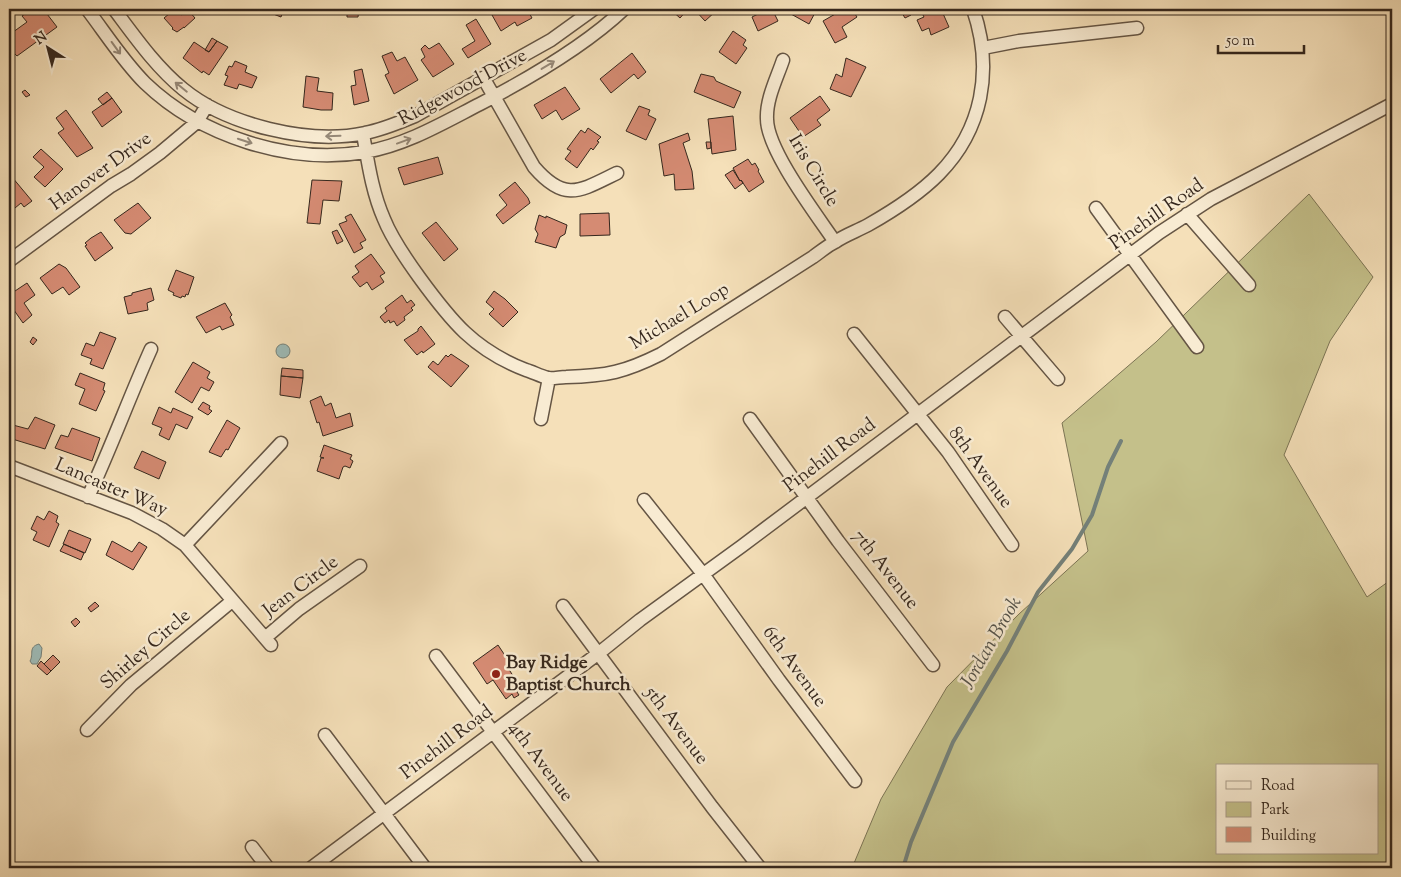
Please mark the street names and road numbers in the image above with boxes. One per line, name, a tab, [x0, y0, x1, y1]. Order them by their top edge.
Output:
street label: Ridgewood Drive	[394, 43, 532, 133]
street label: Hanover Drive	[45, 126, 158, 218]
street label: Iris Circle	[781, 130, 845, 212]
street label: Pinehill Road	[1104, 172, 1210, 257]
street label: Michael Loop	[625, 277, 735, 357]
street label: Pinehill Road	[778, 412, 882, 500]
street label: 8th Avenue	[941, 422, 1019, 514]
street label: Lancaster Way	[50, 452, 172, 524]
street label: 7th Avenue	[845, 524, 925, 616]
street label: Jean Circle	[257, 550, 345, 625]
street label: Shirley Circle	[95, 603, 197, 697]
street label: 6th Avenue	[755, 621, 833, 713]
street label: 5th Avenue	[637, 680, 714, 771]
street label: Pinehill Road	[395, 699, 499, 787]
street label: 4th Avenue	[501, 716, 579, 808]

